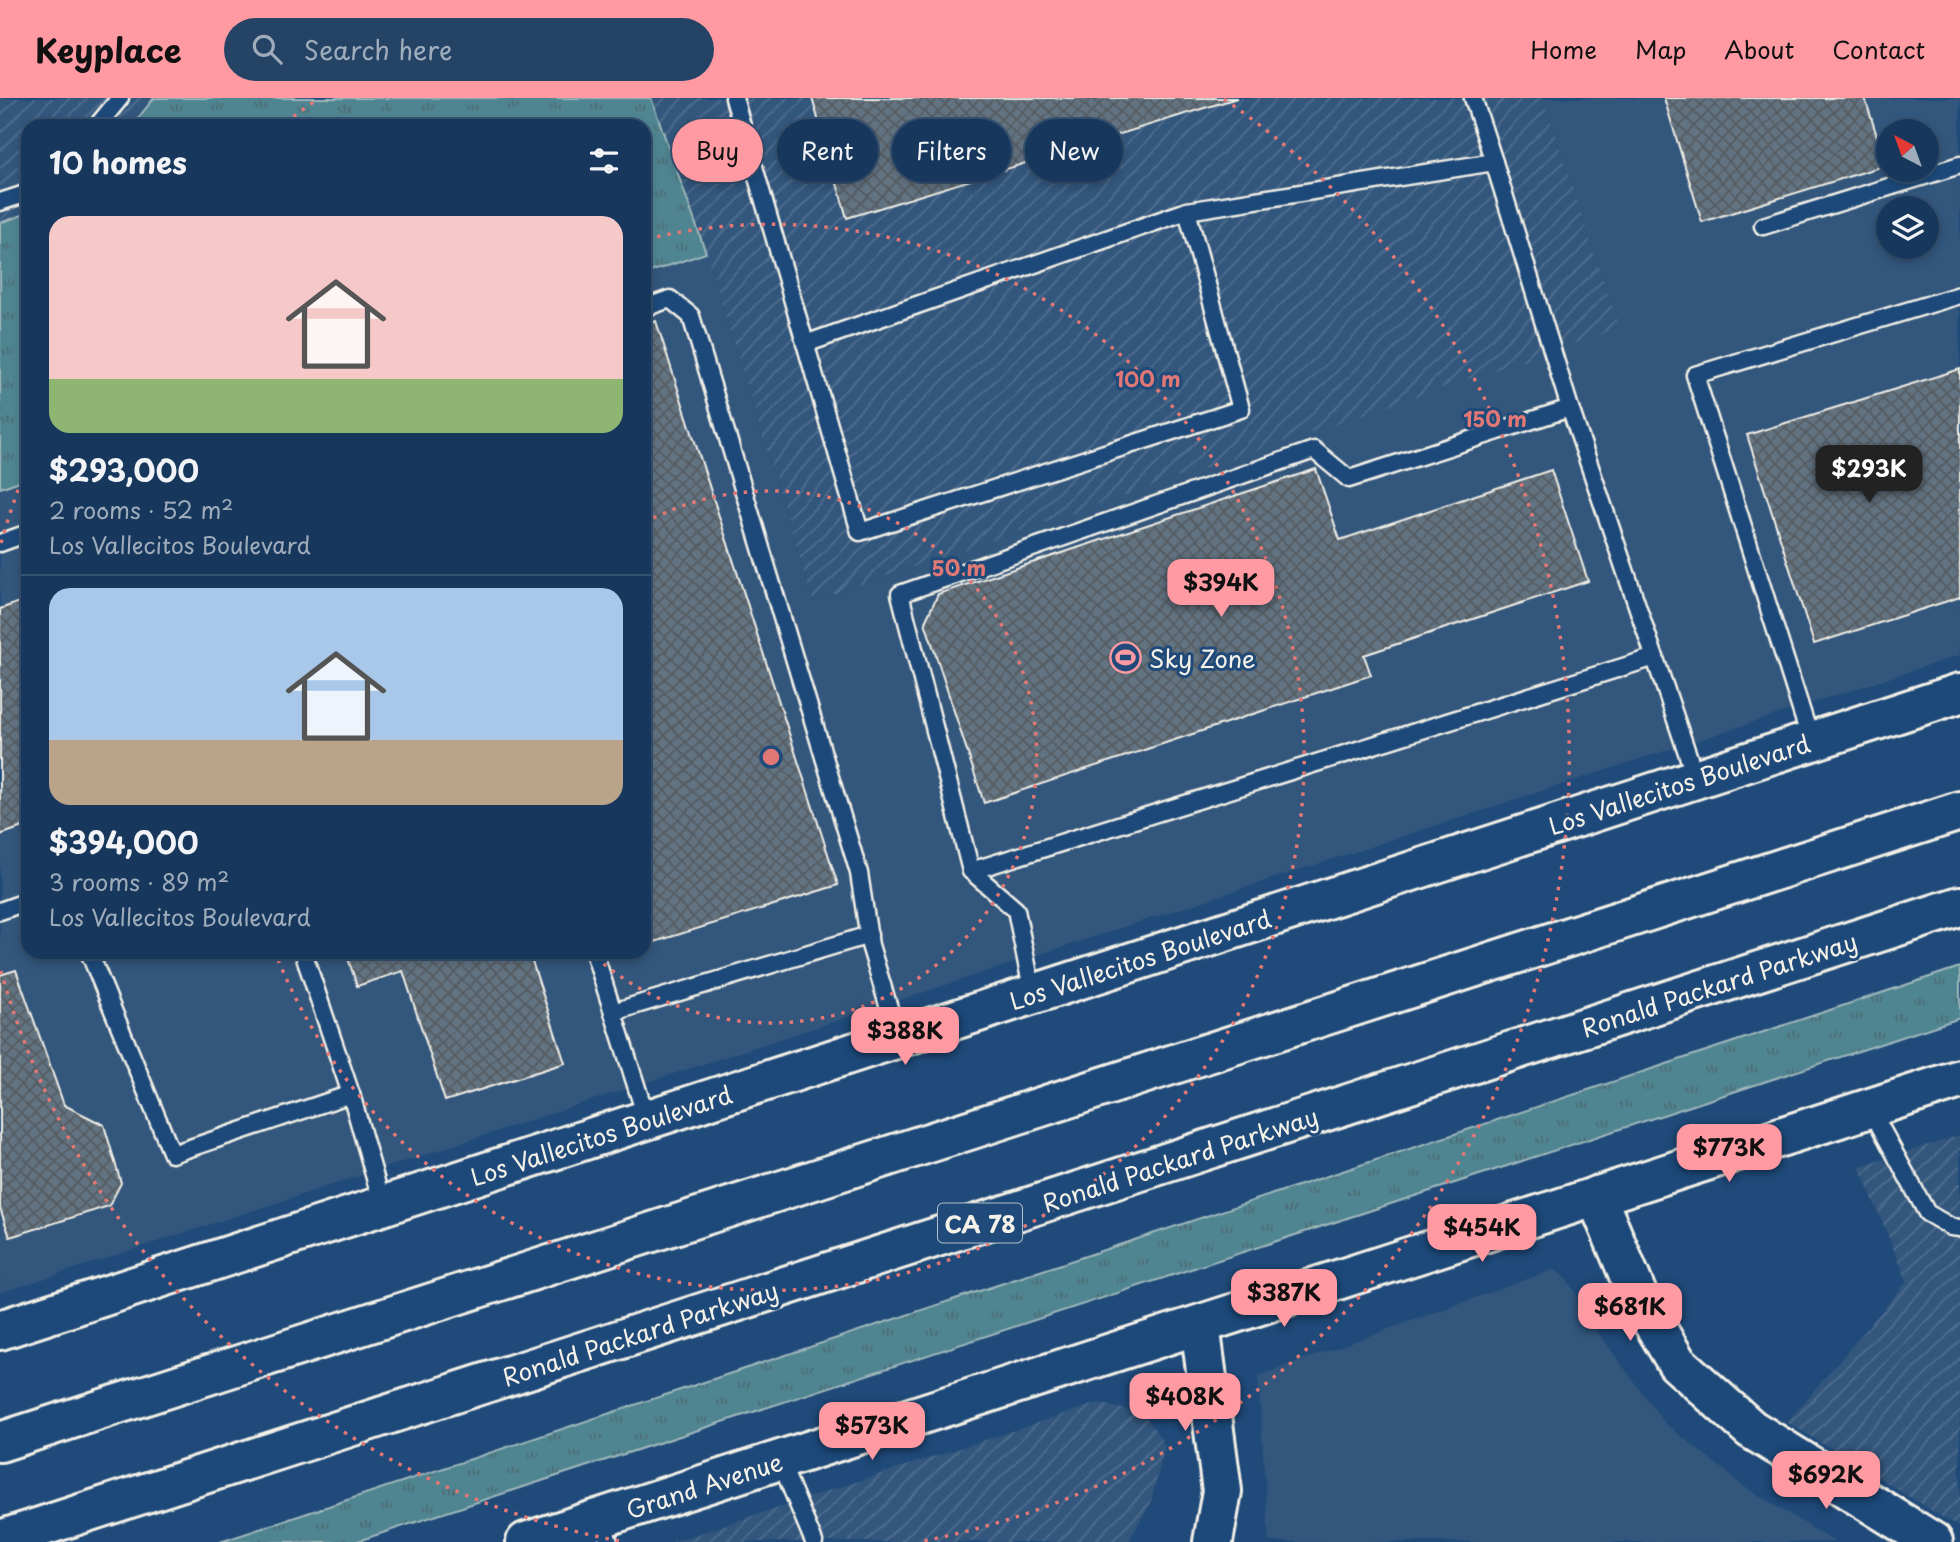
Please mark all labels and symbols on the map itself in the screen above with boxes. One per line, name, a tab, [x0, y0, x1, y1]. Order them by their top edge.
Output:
north arrow	[1876, 119, 1939, 182]
text: 100 m	[1115, 362, 1181, 394]
text: 150 m	[1463, 402, 1527, 434]
pin: $293K	[1820, 446, 1918, 505]
text: 50 m	[932, 551, 986, 583]
pin: $394K	[1172, 560, 1270, 619]
place label: Sky Zone	[1149, 640, 1256, 676]
sports icon: Sky Zone	[1109, 641, 1143, 675]
street label: Los Vallecitos Boulevard	[1544, 725, 1815, 843]
centre of rings	[759, 745, 783, 769]
street label: Los Vallecitos Boulevard	[1005, 900, 1276, 1018]
street label: Ronald Packard Parkway	[1576, 922, 1862, 1046]
pin: $388K	[856, 1007, 954, 1067]
street label: Los Vallecitos Boulevard	[466, 1076, 737, 1194]
street label: Ronald Packard Parkway	[1037, 1097, 1323, 1221]
pin: $773K	[1680, 1124, 1778, 1184]
road number: CA 78	[938, 1204, 1022, 1242]
pin: $454K	[1433, 1204, 1531, 1264]
pin: $387K	[1235, 1270, 1333, 1329]
street label: Ronald Packard Parkway	[497, 1271, 783, 1395]
pin: $681K	[1581, 1284, 1679, 1343]
pin: $408K	[1136, 1374, 1234, 1433]
pin: $573K	[823, 1402, 921, 1462]
street label: Grand Avenue	[621, 1443, 787, 1527]
pin: $692K	[1777, 1452, 1875, 1511]

